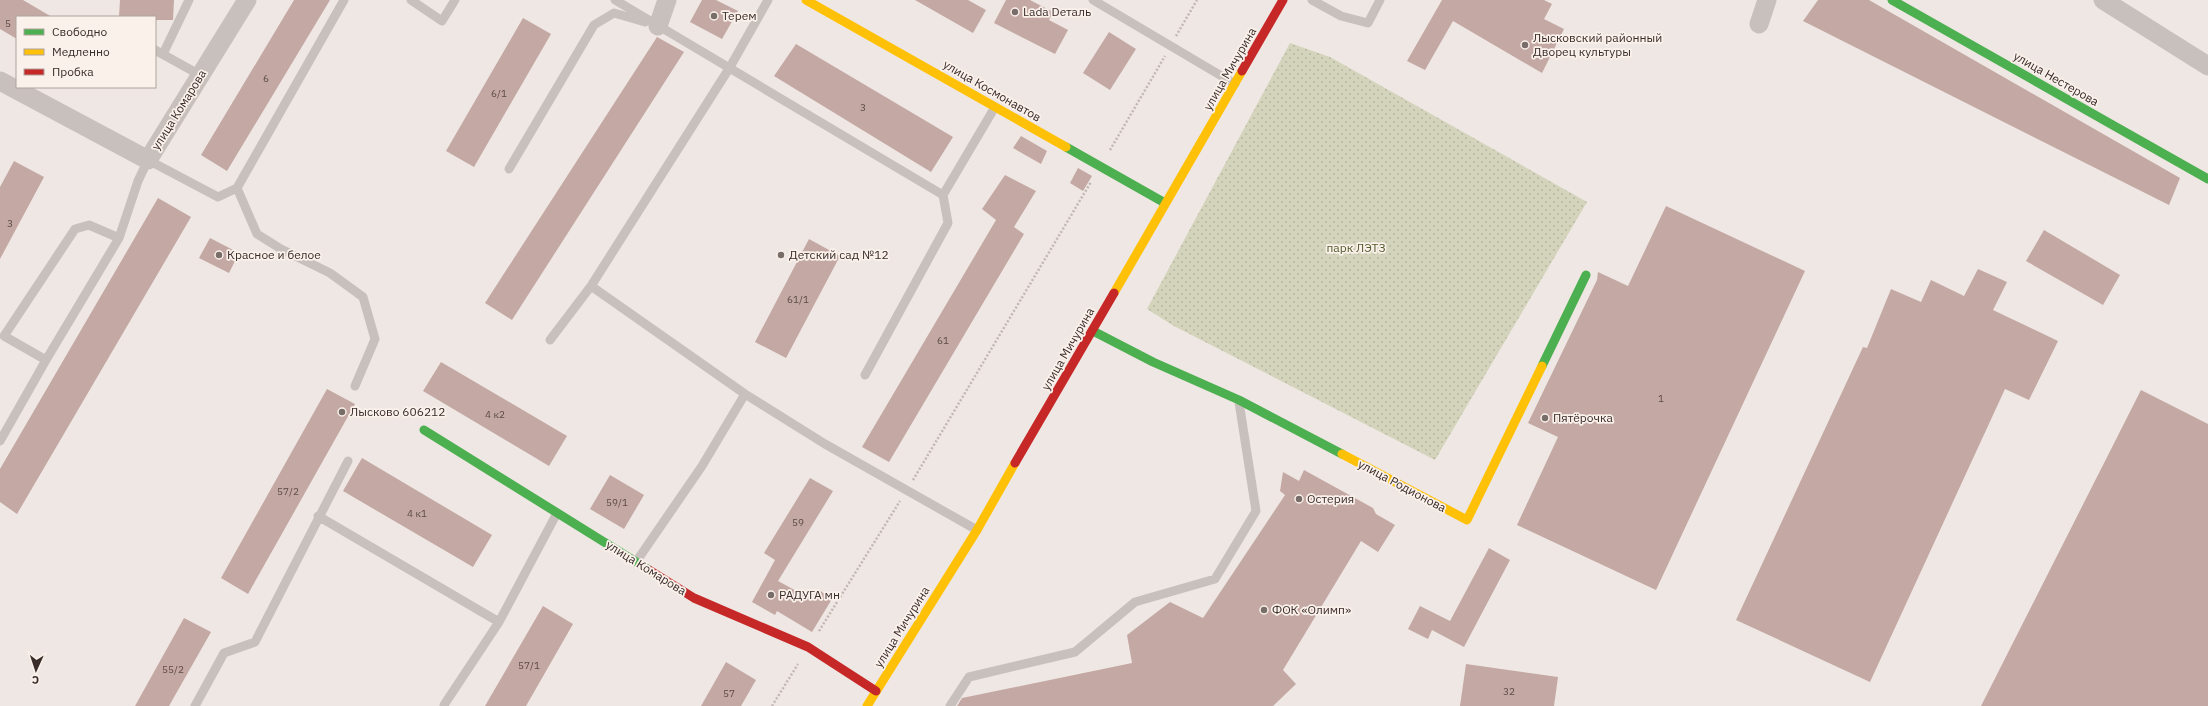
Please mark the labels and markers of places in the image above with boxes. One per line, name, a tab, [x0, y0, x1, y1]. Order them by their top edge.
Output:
place label: Lada Dеталь	[1023, 4, 1091, 19]
marker: Lada Dеталь	[1010, 7, 1020, 17]
place label: Терем	[722, 8, 757, 23]
marker: Терем	[709, 11, 719, 21]
place label: Лысковский районный Дворец культуры	[1533, 30, 1662, 59]
marker: Лысковский районный Дворец культуры	[1520, 40, 1530, 50]
place label: Красное и белое	[227, 247, 321, 262]
place label: Детский сад №12	[789, 247, 889, 262]
marker: Красное и белое	[214, 250, 224, 260]
marker: Детский сад №12	[776, 250, 786, 260]
place label: Лысково 606212	[350, 404, 446, 419]
marker: Лысково 606212	[337, 407, 347, 417]
place label: Пятёрочка	[1553, 410, 1613, 425]
marker: Пятёрочка	[1540, 413, 1550, 423]
place label: Остерия	[1307, 491, 1354, 506]
marker: Остерия	[1294, 494, 1304, 504]
place label: РАДУГА мн	[779, 587, 840, 602]
marker: РАДУГА мн	[766, 590, 776, 600]
place label: ФОК «Олимп»	[1272, 602, 1351, 617]
marker: ФОК «Олимп»	[1259, 605, 1269, 615]

